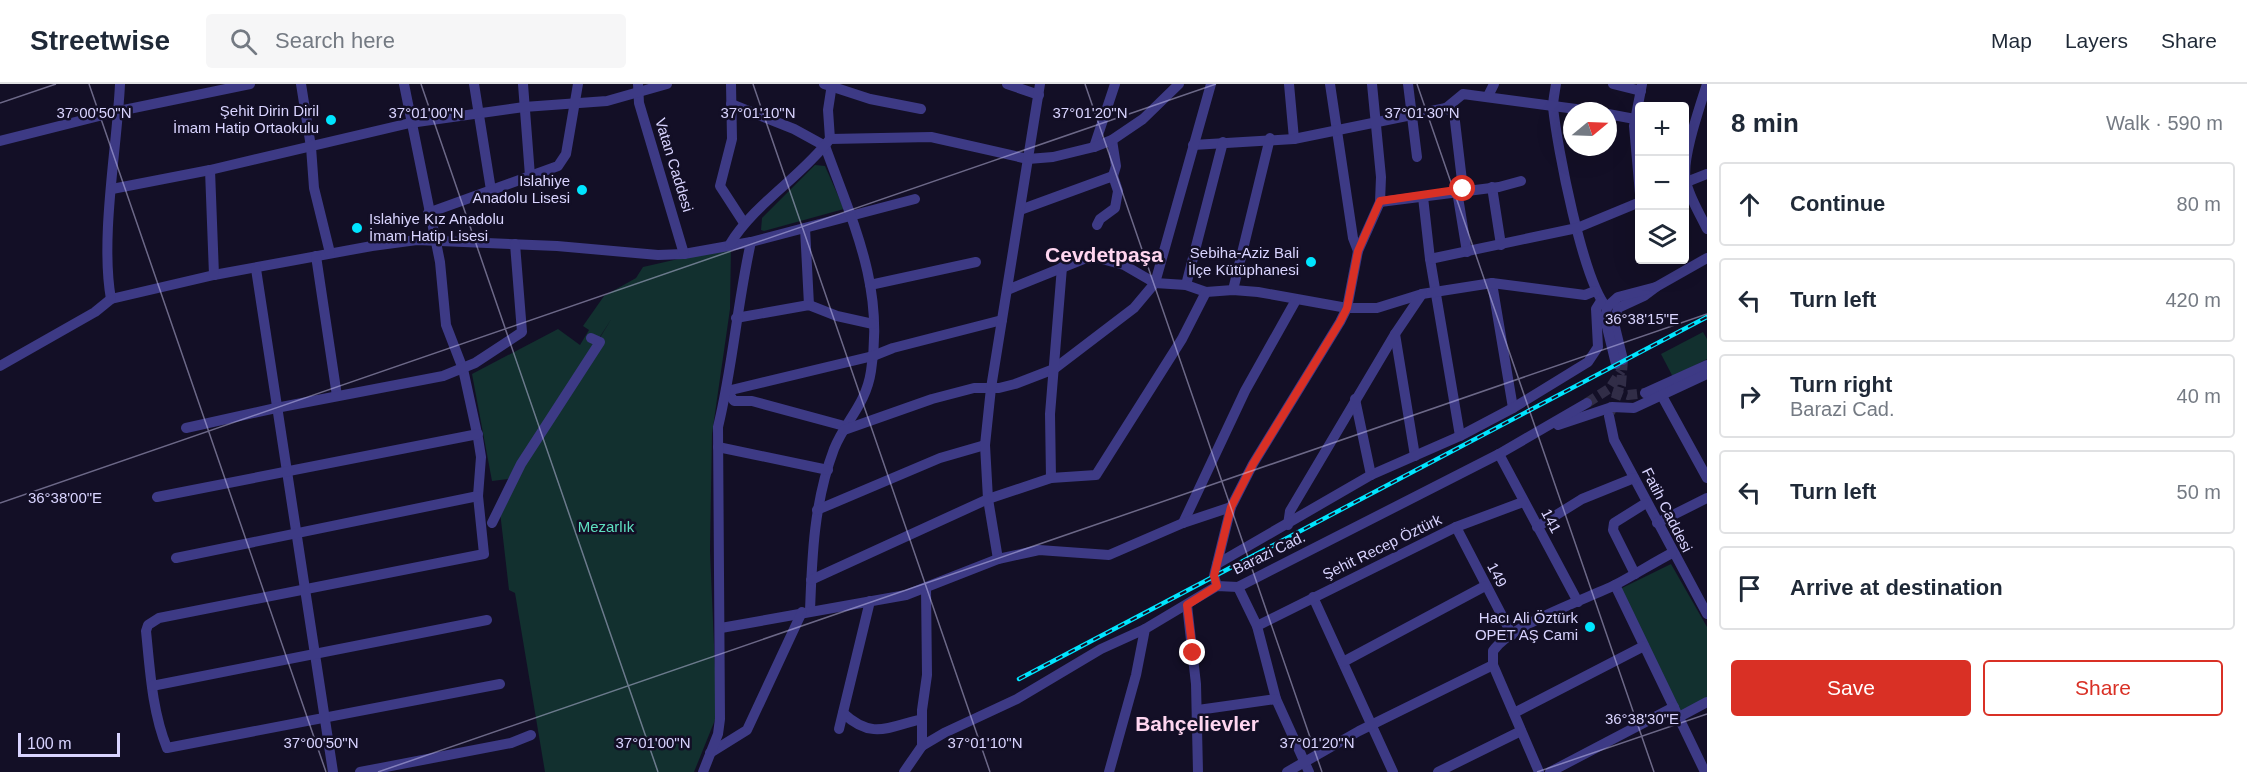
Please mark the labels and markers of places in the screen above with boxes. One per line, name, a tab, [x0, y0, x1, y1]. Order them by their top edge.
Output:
place label: Şehit Dirin Diril İmam Hatip Ortaokulu	[173, 102, 319, 136]
marker: Şehit Dirin Diril İmam Hatip Ortaokulu	[324, 113, 338, 127]
place label: Islahiye Anadolu Lisesi	[472, 172, 570, 206]
marker: Islahiye Anadolu Lisesi	[575, 183, 589, 197]
place label: Islahiye Kız Anadolu İmam Hatip Lisesi	[369, 210, 504, 244]
marker: Islahiye Kız Anadolu İmam Hatip Lisesi	[350, 221, 364, 235]
place label: Sebiha-Aziz Bali İlçe Kütüphanesi	[1188, 244, 1299, 278]
marker: Sebiha-Aziz Bali İlçe Kütüphanesi	[1304, 255, 1318, 269]
place label: Hacı Ali Öztürk OPET AŞ Cami	[1475, 609, 1578, 643]
marker: Hacı Ali Öztürk OPET AŞ Cami	[1583, 620, 1597, 634]

